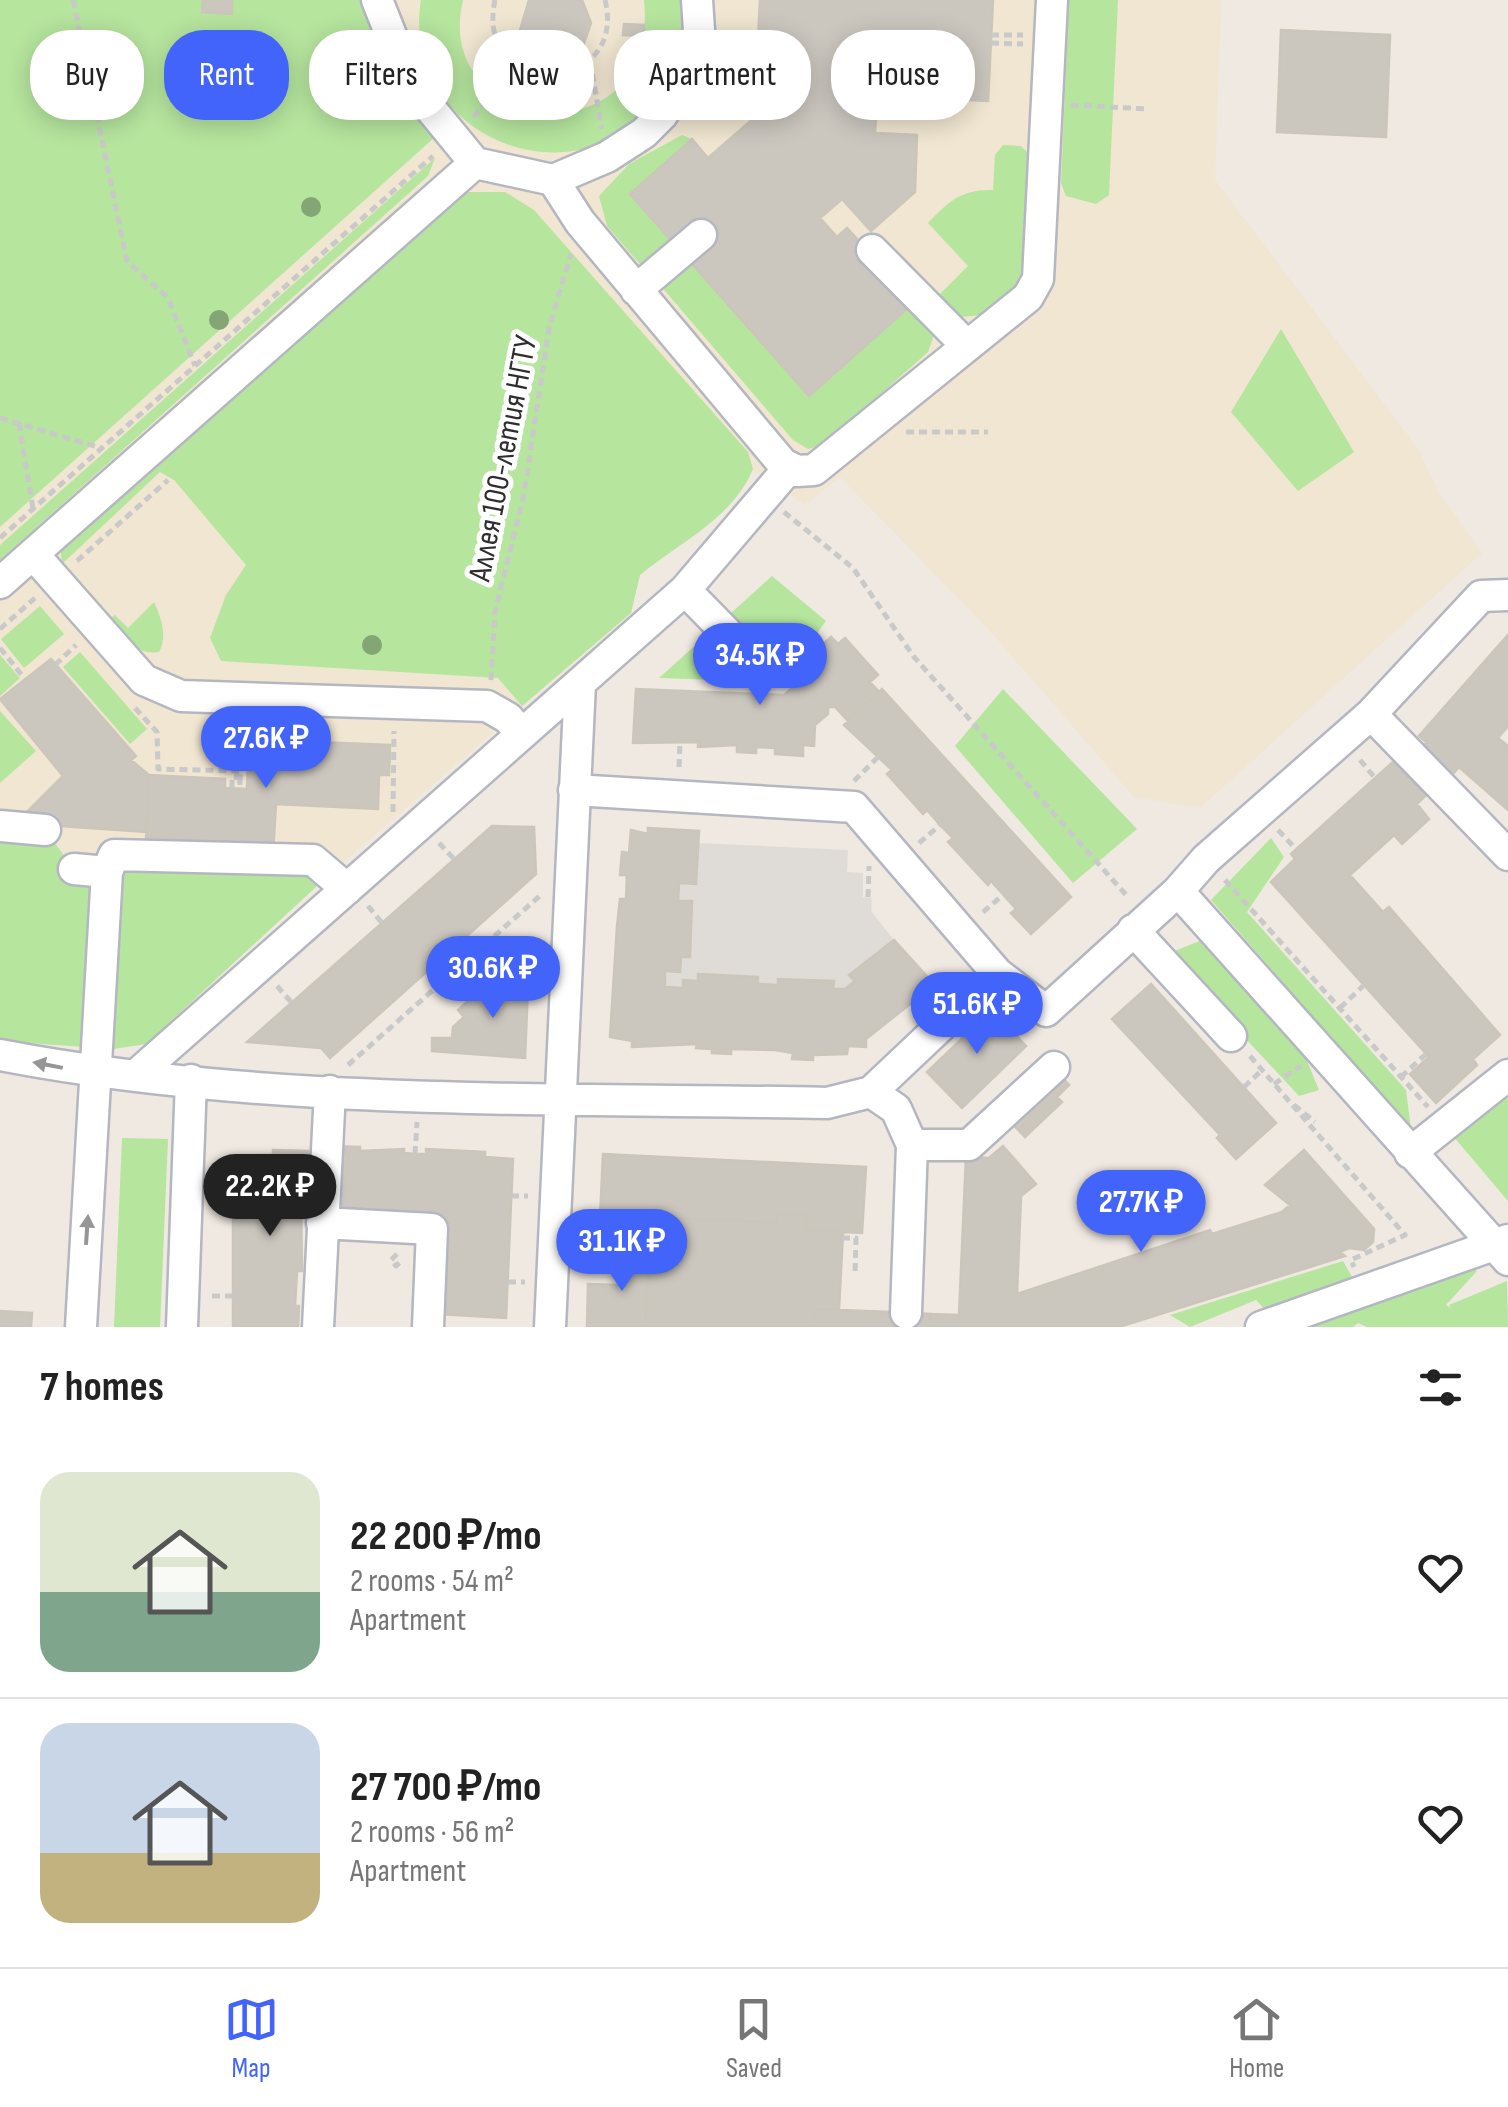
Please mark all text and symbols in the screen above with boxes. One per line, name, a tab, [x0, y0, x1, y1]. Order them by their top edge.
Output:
chip: Buy	[30, 30, 144, 120]
chip: Rent	[164, 30, 289, 120]
chip: Filters	[309, 30, 453, 120]
chip: New	[473, 30, 594, 120]
chip: Apartment	[614, 30, 811, 120]
chip: House	[831, 30, 975, 120]
street label: Аллея 100-летия НГТУ	[460, 332, 546, 585]
pin: 34.5K ₽	[668, 623, 852, 708]
text: 34.5K ₽	[715, 636, 805, 675]
pin: 27.6K ₽	[174, 706, 358, 791]
text: 27.6K ₽	[223, 719, 309, 758]
pin: 30.6K ₽	[401, 936, 585, 1021]
text: 30.6K ₽	[448, 949, 538, 988]
pin: 51.6K ₽	[885, 972, 1069, 1057]
text: 51.6K ₽	[933, 985, 1021, 1024]
one-way arrow	[33, 1056, 64, 1072]
pin: 22.2K ₽	[178, 1154, 362, 1239]
text: 22.2K ₽	[225, 1167, 315, 1206]
pin: 27.7K ₽	[1049, 1170, 1233, 1255]
text: 27.7K ₽	[1099, 1183, 1183, 1222]
pin: 31.1K ₽	[530, 1209, 714, 1294]
one-way arrow	[79, 1213, 95, 1245]
text: 31.1K ₽	[578, 1222, 666, 1261]
icon: filters	[1413, 1360, 1468, 1415]
text: 7 homes	[40, 1362, 164, 1413]
text: 22 200 ₽/mo	[350, 1511, 542, 1562]
icon: home	[120, 1512, 240, 1632]
icon: heart	[1413, 1545, 1468, 1600]
text: 2 rooms · 54 m²	[350, 1562, 514, 1601]
text: Apartment	[350, 1601, 466, 1640]
text: 27 700 ₽/mo	[350, 1762, 541, 1813]
icon: home	[120, 1763, 240, 1883]
icon: heart	[1413, 1796, 1468, 1851]
text: 2 rooms · 56 m²	[350, 1813, 515, 1852]
text: Apartment	[350, 1852, 466, 1891]
tab: Map	[224, 1992, 279, 2085]
tab: Saved	[726, 1992, 782, 2085]
tab: Home	[1229, 1992, 1284, 2085]

